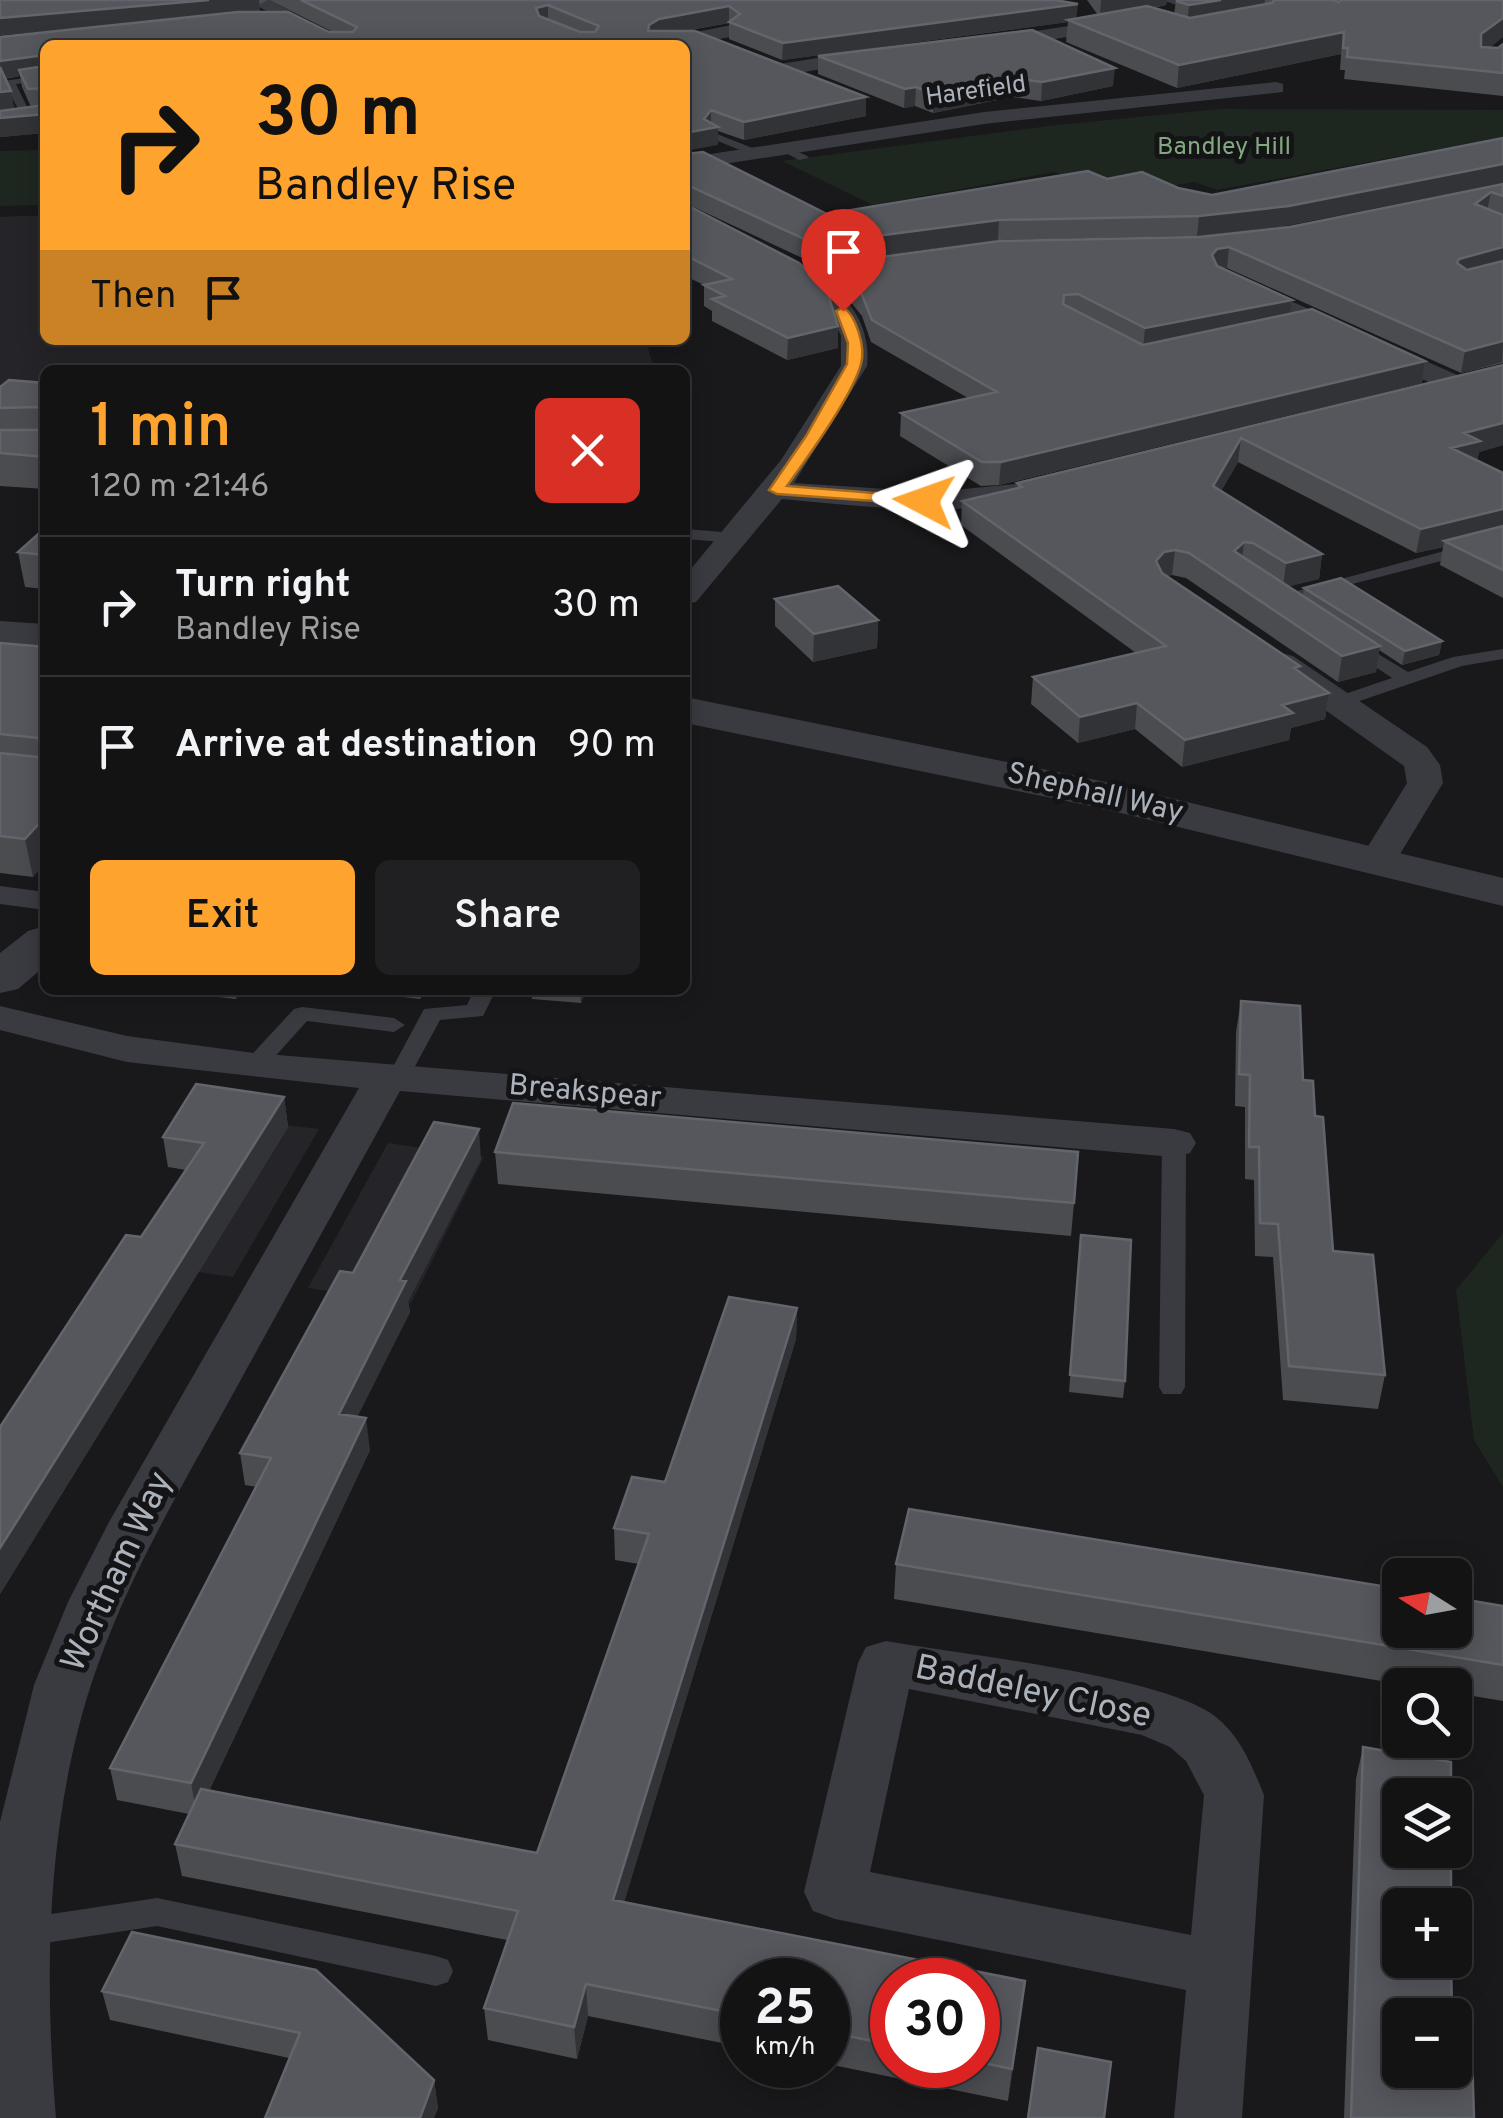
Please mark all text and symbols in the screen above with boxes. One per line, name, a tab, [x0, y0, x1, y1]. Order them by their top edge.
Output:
street label: Harefield	[924, 69, 1028, 115]
text: 30 m	[255, 72, 421, 161]
icon: right	[90, 80, 220, 210]
park label: Bandley Hill	[1157, 132, 1291, 164]
text: Bandley Rise	[255, 159, 516, 216]
pin	[801, 209, 886, 312]
icon: arrive	[816, 224, 871, 279]
icon: arrive	[196, 270, 251, 325]
text: Then	[90, 273, 176, 322]
text: 1 min	[90, 392, 231, 468]
button: close	[535, 398, 640, 503]
position arrow	[872, 449, 976, 553]
text: 120 m · 21:46	[90, 468, 269, 508]
text: Turn right	[175, 562, 350, 611]
icon: right	[90, 579, 145, 634]
text: 30 m	[552, 582, 640, 631]
text: Bandley Rise	[175, 611, 361, 651]
icon: arrive	[90, 719, 145, 774]
text: Arrive at destination	[175, 722, 538, 771]
text: 90 m	[568, 722, 656, 771]
street label: Shephall Way	[1003, 756, 1187, 832]
button: Exit	[90, 860, 355, 975]
button: Share	[375, 860, 640, 975]
street label: Breakspear	[507, 1068, 663, 1118]
street label: Wortham Way	[52, 1465, 184, 1679]
north arrow	[1382, 1558, 1472, 1648]
map controls	[1382, 1558, 1472, 2088]
street label: Baddeley Close	[911, 1646, 1155, 1740]
button: search	[1382, 1668, 1472, 1758]
button: layers	[1382, 1778, 1472, 1868]
button: +	[1382, 1888, 1472, 1978]
speed limit sign: 30	[870, 1958, 1000, 2088]
text: 25	[754, 1979, 816, 2042]
button: −	[1382, 1998, 1472, 2088]
text: km/h	[755, 2032, 815, 2064]

